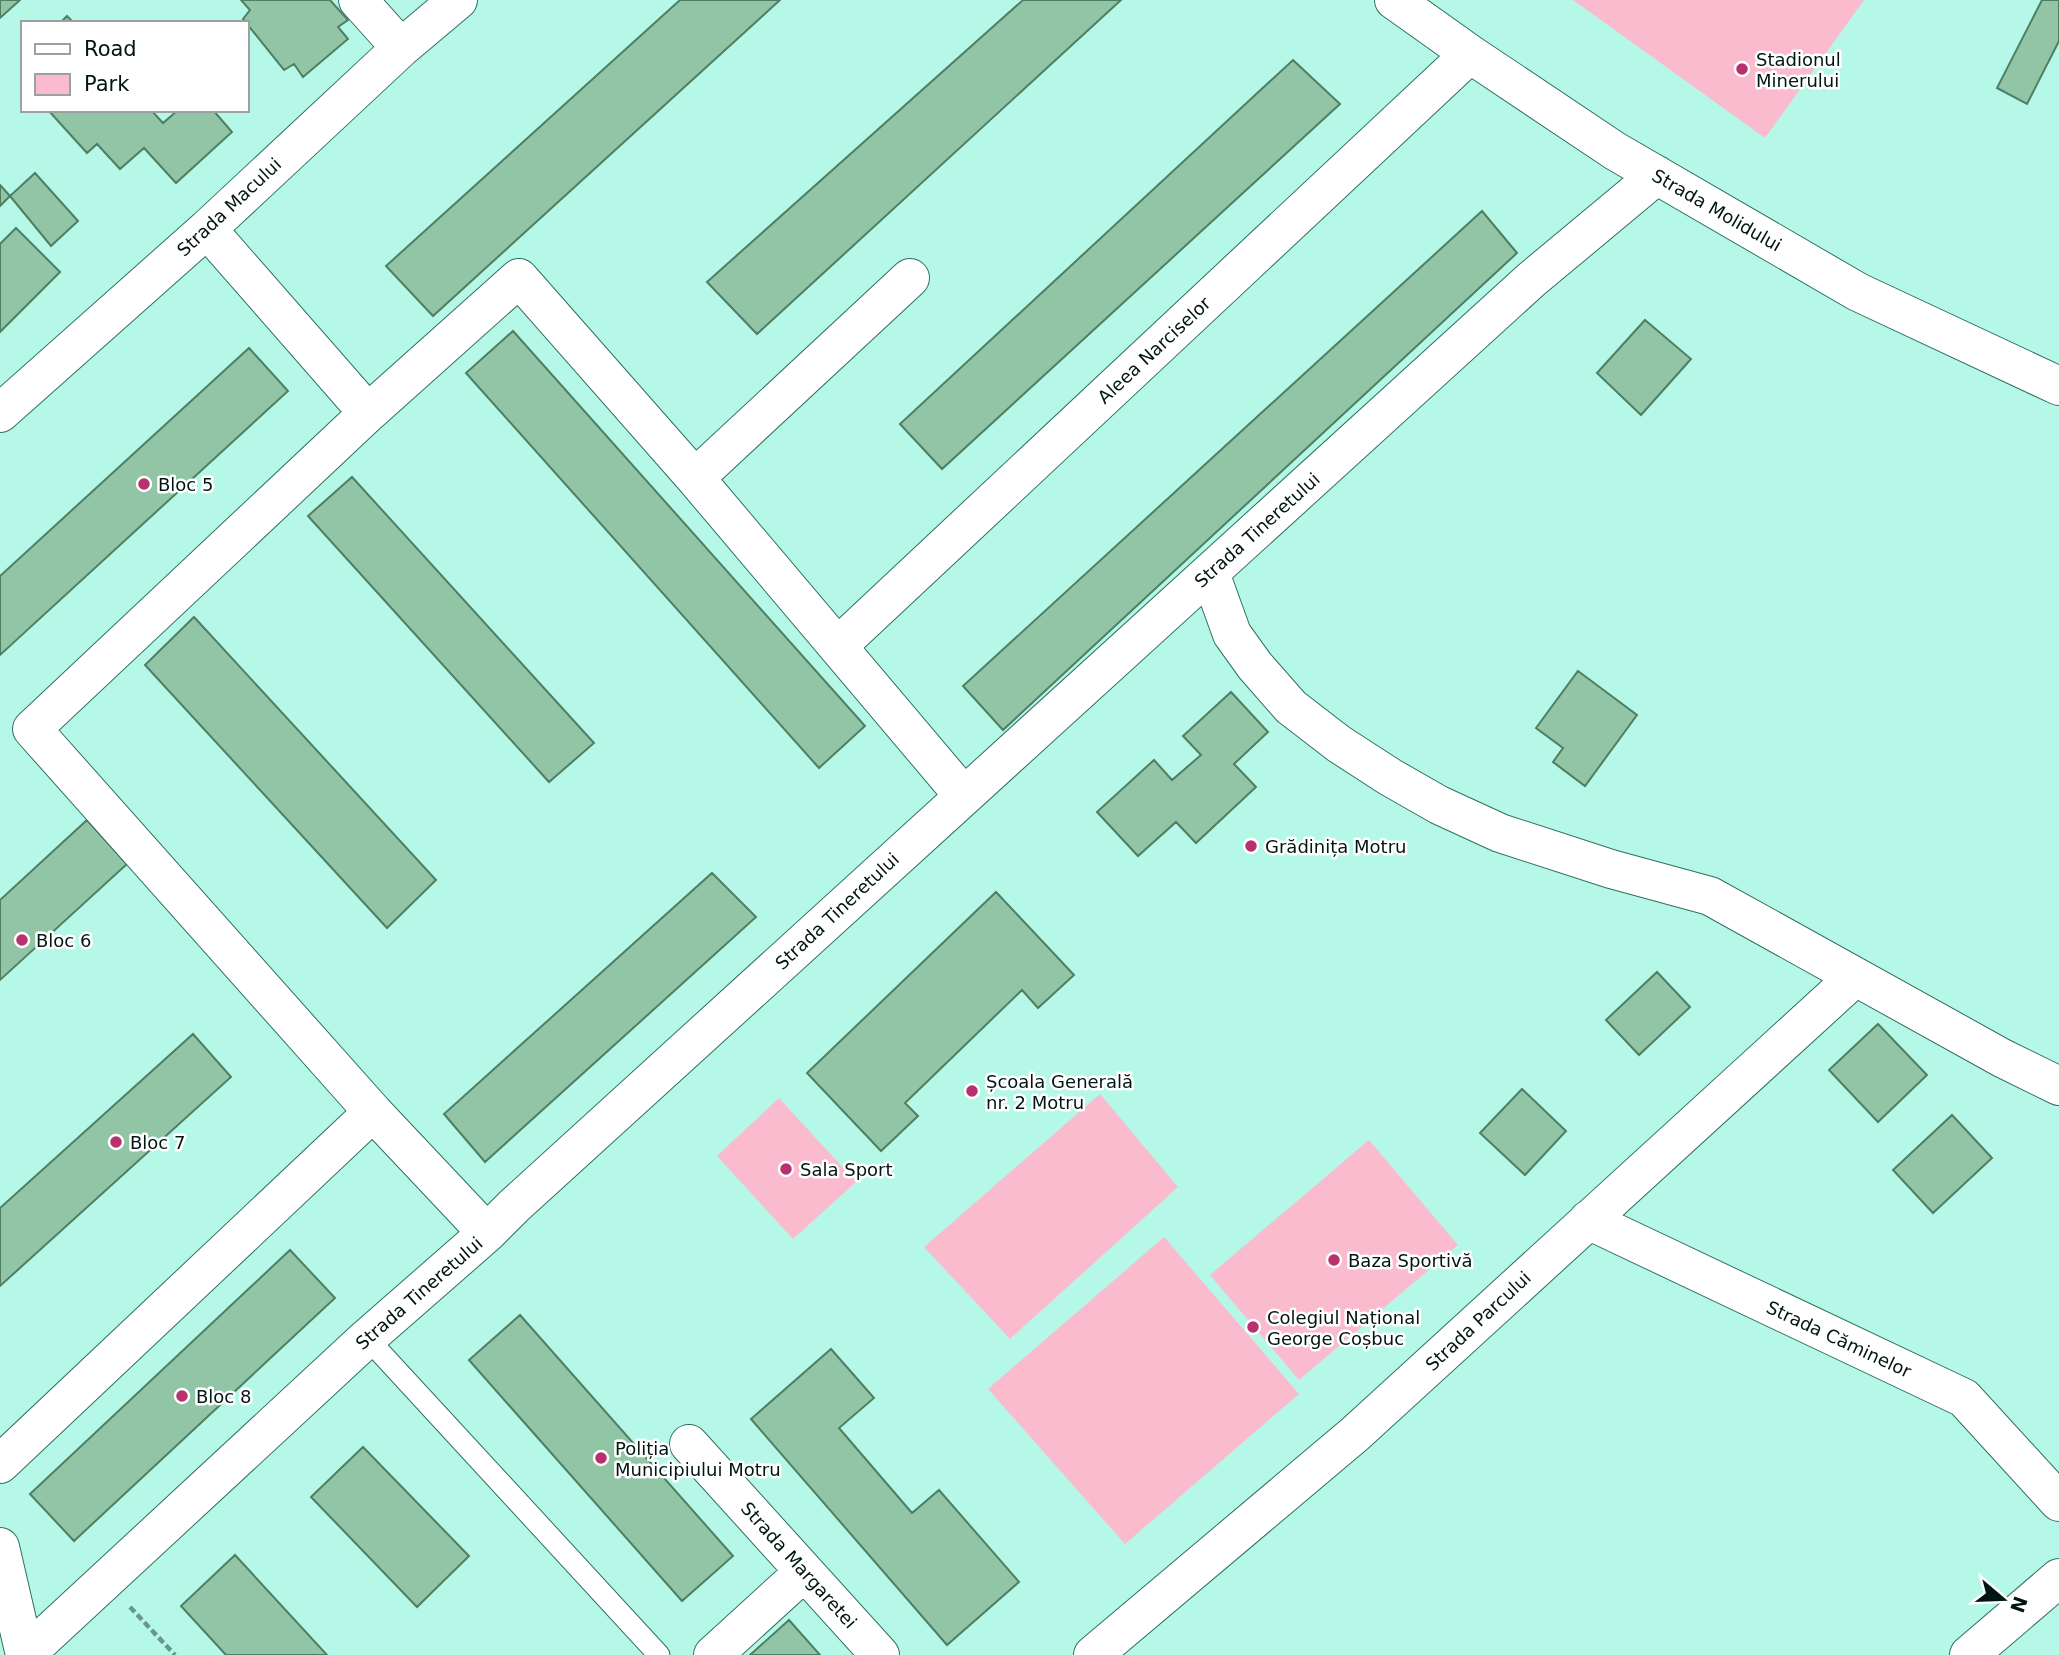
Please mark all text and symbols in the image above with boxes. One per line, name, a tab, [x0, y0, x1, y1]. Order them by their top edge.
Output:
legend	[21, 21, 248, 112]
text: Road	[84, 37, 137, 61]
place label: Stadionul Minerului	[1756, 49, 1841, 91]
marker: Stadionul Minerului	[1734, 61, 1750, 77]
text: Park	[84, 72, 130, 96]
street label: Strada Macului	[173, 153, 285, 261]
street label: Strada Molidului	[1649, 164, 1785, 256]
street label: Aleea Narciselor	[1093, 292, 1215, 408]
street label: Strada Tineretului	[1190, 468, 1324, 592]
place label: Bloc 5	[158, 474, 213, 495]
marker: Bloc 5	[136, 476, 152, 492]
place label: Grădinița Motru	[1265, 836, 1406, 857]
marker: Grădinița Motru	[1243, 838, 1259, 854]
street label: Strada Tineretului	[771, 848, 903, 974]
place label: Bloc 6	[36, 930, 91, 951]
marker: Bloc 6	[14, 932, 30, 948]
place label: Școala Generală nr. 2 Motru	[986, 1071, 1133, 1113]
marker: Școala Generală nr. 2 Motru	[964, 1083, 980, 1099]
place label: Bloc 7	[130, 1132, 185, 1153]
marker: Bloc 7	[108, 1134, 124, 1150]
place label: Sala Sport	[800, 1159, 893, 1180]
marker: Sala Sport	[778, 1161, 794, 1177]
street label: Strada Tineretului	[351, 1232, 487, 1354]
place label: Baza Sportivă	[1348, 1250, 1473, 1271]
marker: Baza Sportivă	[1326, 1252, 1342, 1268]
street label: Strada Parcului	[1421, 1267, 1535, 1375]
street label: Strada Căminelor	[1763, 1296, 1915, 1382]
place label: Colegiul Național George Coșbuc	[1267, 1307, 1420, 1349]
marker: Colegiul Național George Coșbuc	[1245, 1319, 1261, 1335]
place label: Bloc 8	[196, 1386, 251, 1407]
marker: Bloc 8	[174, 1388, 190, 1404]
place label: Poliția Municipiului Motru	[615, 1438, 781, 1480]
marker: Poliția Municipiului Motru	[593, 1450, 609, 1466]
street label: Strada Margaretei	[737, 1498, 861, 1632]
north arrow	[1968, 1564, 2038, 1634]
text: N	[2006, 1593, 2032, 1616]

